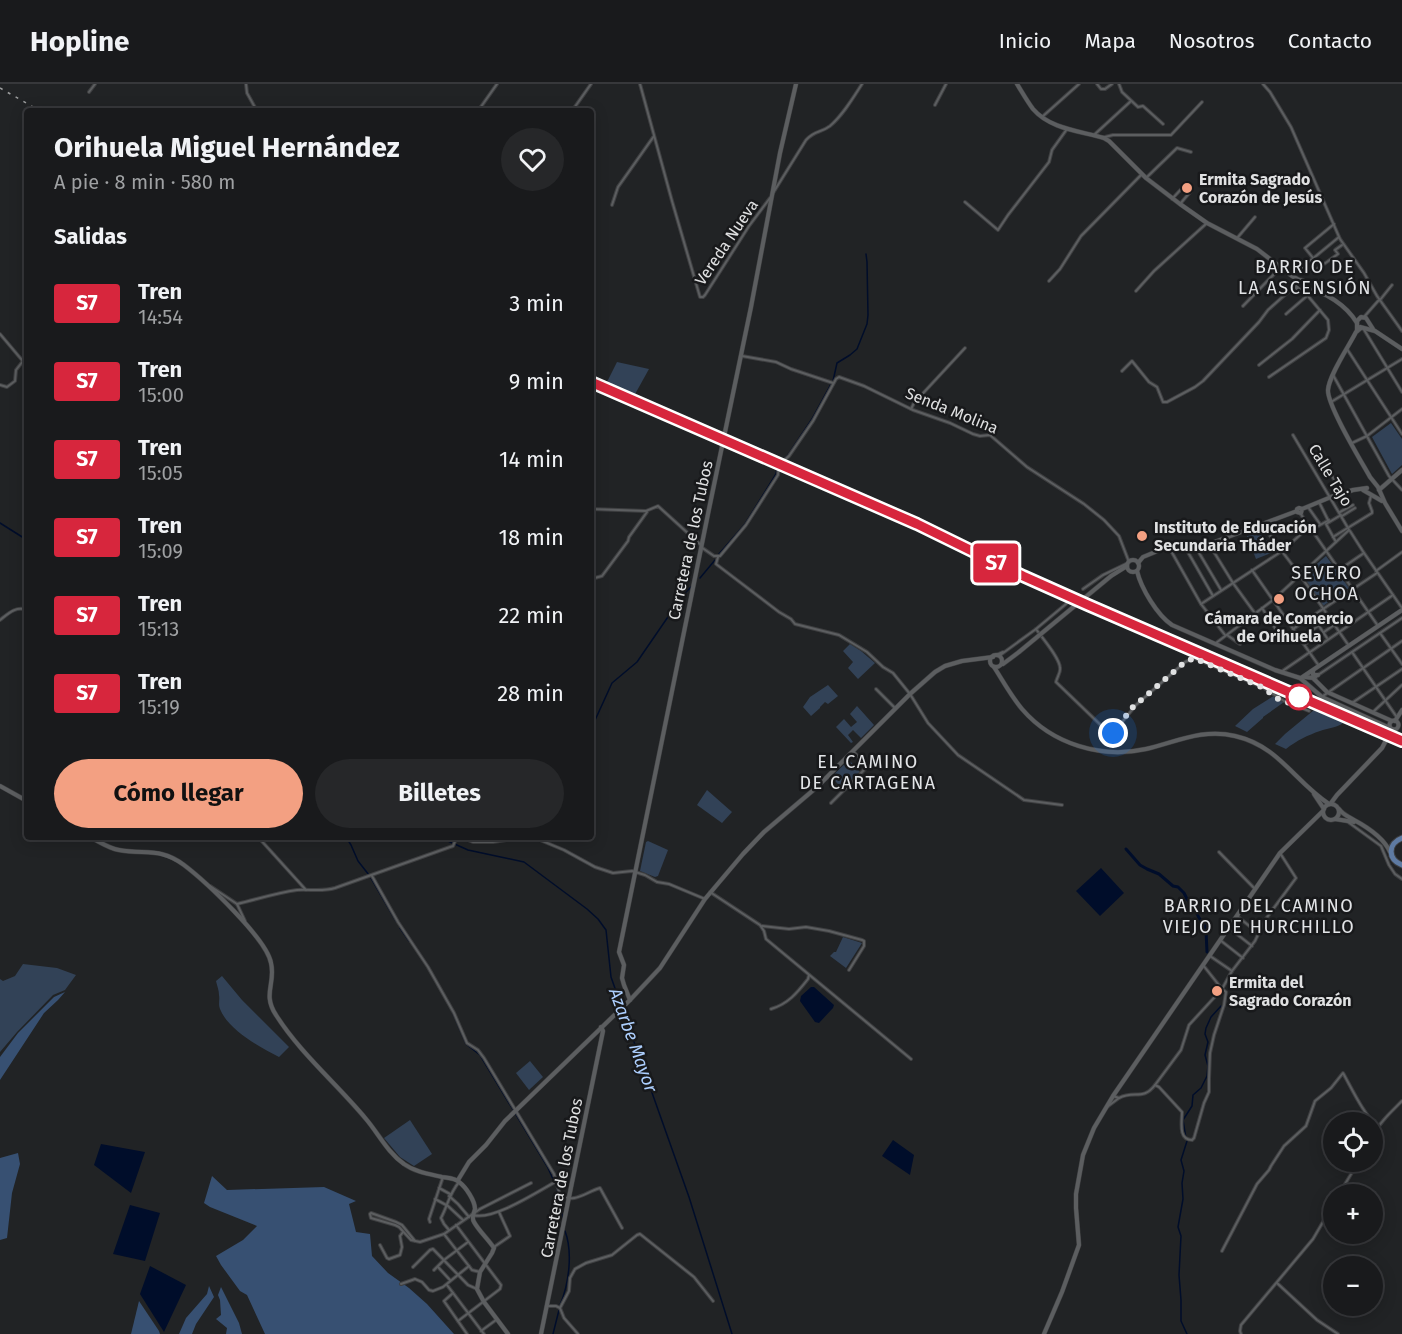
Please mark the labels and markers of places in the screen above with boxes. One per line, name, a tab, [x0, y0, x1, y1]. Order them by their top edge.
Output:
place label: Ermita Sagrado Corazón de Jesús	[1199, 170, 1322, 207]
marker: Ermita Sagrado Corazón de Jesús	[1180, 181, 1194, 195]
place label: Instituto de Educación Secundaria Tháder	[1154, 518, 1317, 555]
marker: Instituto de Educación Secundaria Tháder	[1135, 529, 1149, 543]
marker: Cámara de Comercio de Orihuela	[1272, 592, 1286, 606]
place label: Cámara de Comercio de Orihuela	[1205, 609, 1353, 646]
unlabelled marker	[1286, 684, 1312, 710]
place label: Ermita del Sagrado Corazón	[1229, 973, 1352, 1010]
marker: Ermita del Sagrado Corazón	[1210, 984, 1224, 998]

